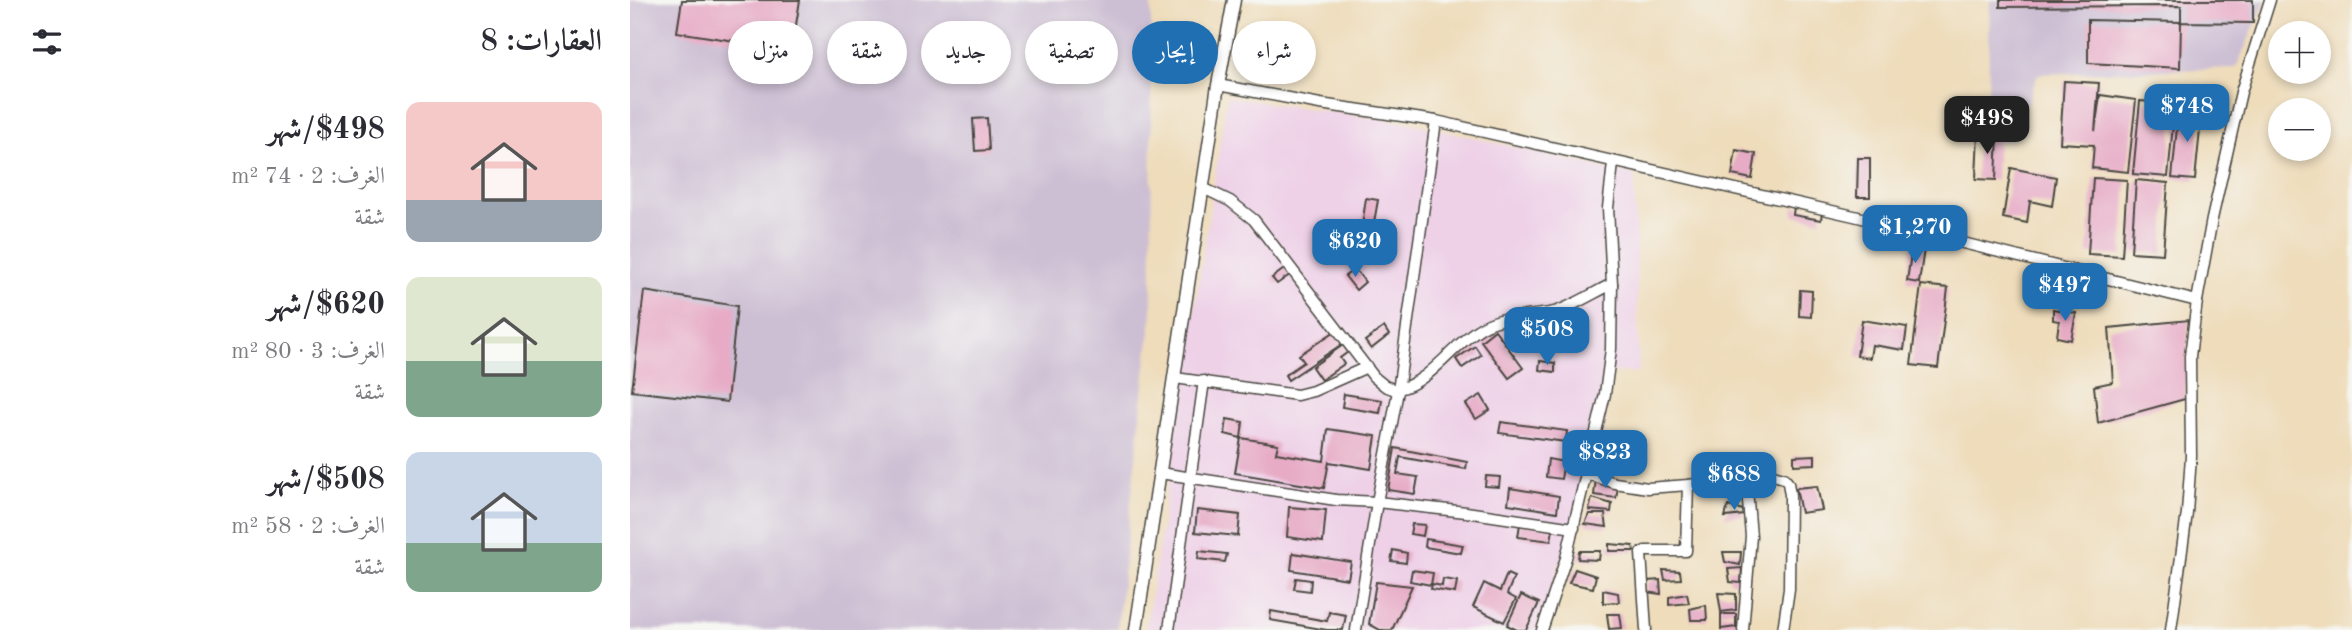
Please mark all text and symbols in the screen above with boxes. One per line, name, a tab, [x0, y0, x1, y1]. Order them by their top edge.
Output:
chip: منزل	[728, 21, 813, 84]
chip: شقة	[827, 21, 907, 84]
chip: جديد	[921, 21, 1011, 84]
chip: تصفية	[1025, 21, 1118, 84]
chip: إيجار	[1132, 21, 1218, 84]
chip: شراء	[1232, 21, 1316, 84]
map controls	[2268, 21, 2331, 161]
button: +	[2268, 21, 2331, 84]
icon: filters	[28, 23, 66, 61]
text: العقارات: 8	[481, 27, 602, 57]
pin: $748	[2146, 85, 2228, 144]
text: $748	[2160, 95, 2214, 118]
pin: $498	[1946, 96, 2028, 156]
button: −	[2268, 98, 2331, 161]
text: $498	[1960, 107, 2014, 130]
text: $498/شهر	[267, 115, 385, 145]
icon: home	[462, 130, 546, 214]
text: الغرف: 2 · 74 m²	[231, 165, 385, 188]
pin: $1,270	[1858, 205, 1972, 265]
text: شقة	[355, 206, 385, 229]
text: $1,270	[1878, 216, 1952, 239]
pin: $620	[1314, 219, 1396, 279]
text: $620	[1328, 230, 1382, 253]
pin: $497	[2024, 264, 2106, 323]
text: $497	[2038, 274, 2092, 297]
text: $620/شهر	[267, 290, 385, 320]
icon: home	[462, 305, 546, 389]
pin: $508	[1506, 308, 1588, 367]
text: $508	[1520, 318, 1574, 341]
text: الغرف: 3 · 80 m²	[231, 340, 385, 363]
text: شقة	[355, 381, 385, 404]
pin: $823	[1564, 430, 1646, 490]
text: $823	[1578, 441, 1632, 464]
pin: $688	[1693, 452, 1775, 512]
text: $688	[1707, 463, 1761, 486]
text: $508/شهر	[267, 465, 385, 495]
icon: home	[462, 480, 546, 564]
text: الغرف: 2 · 58 m²	[231, 515, 385, 538]
text: شقة	[355, 556, 385, 579]

